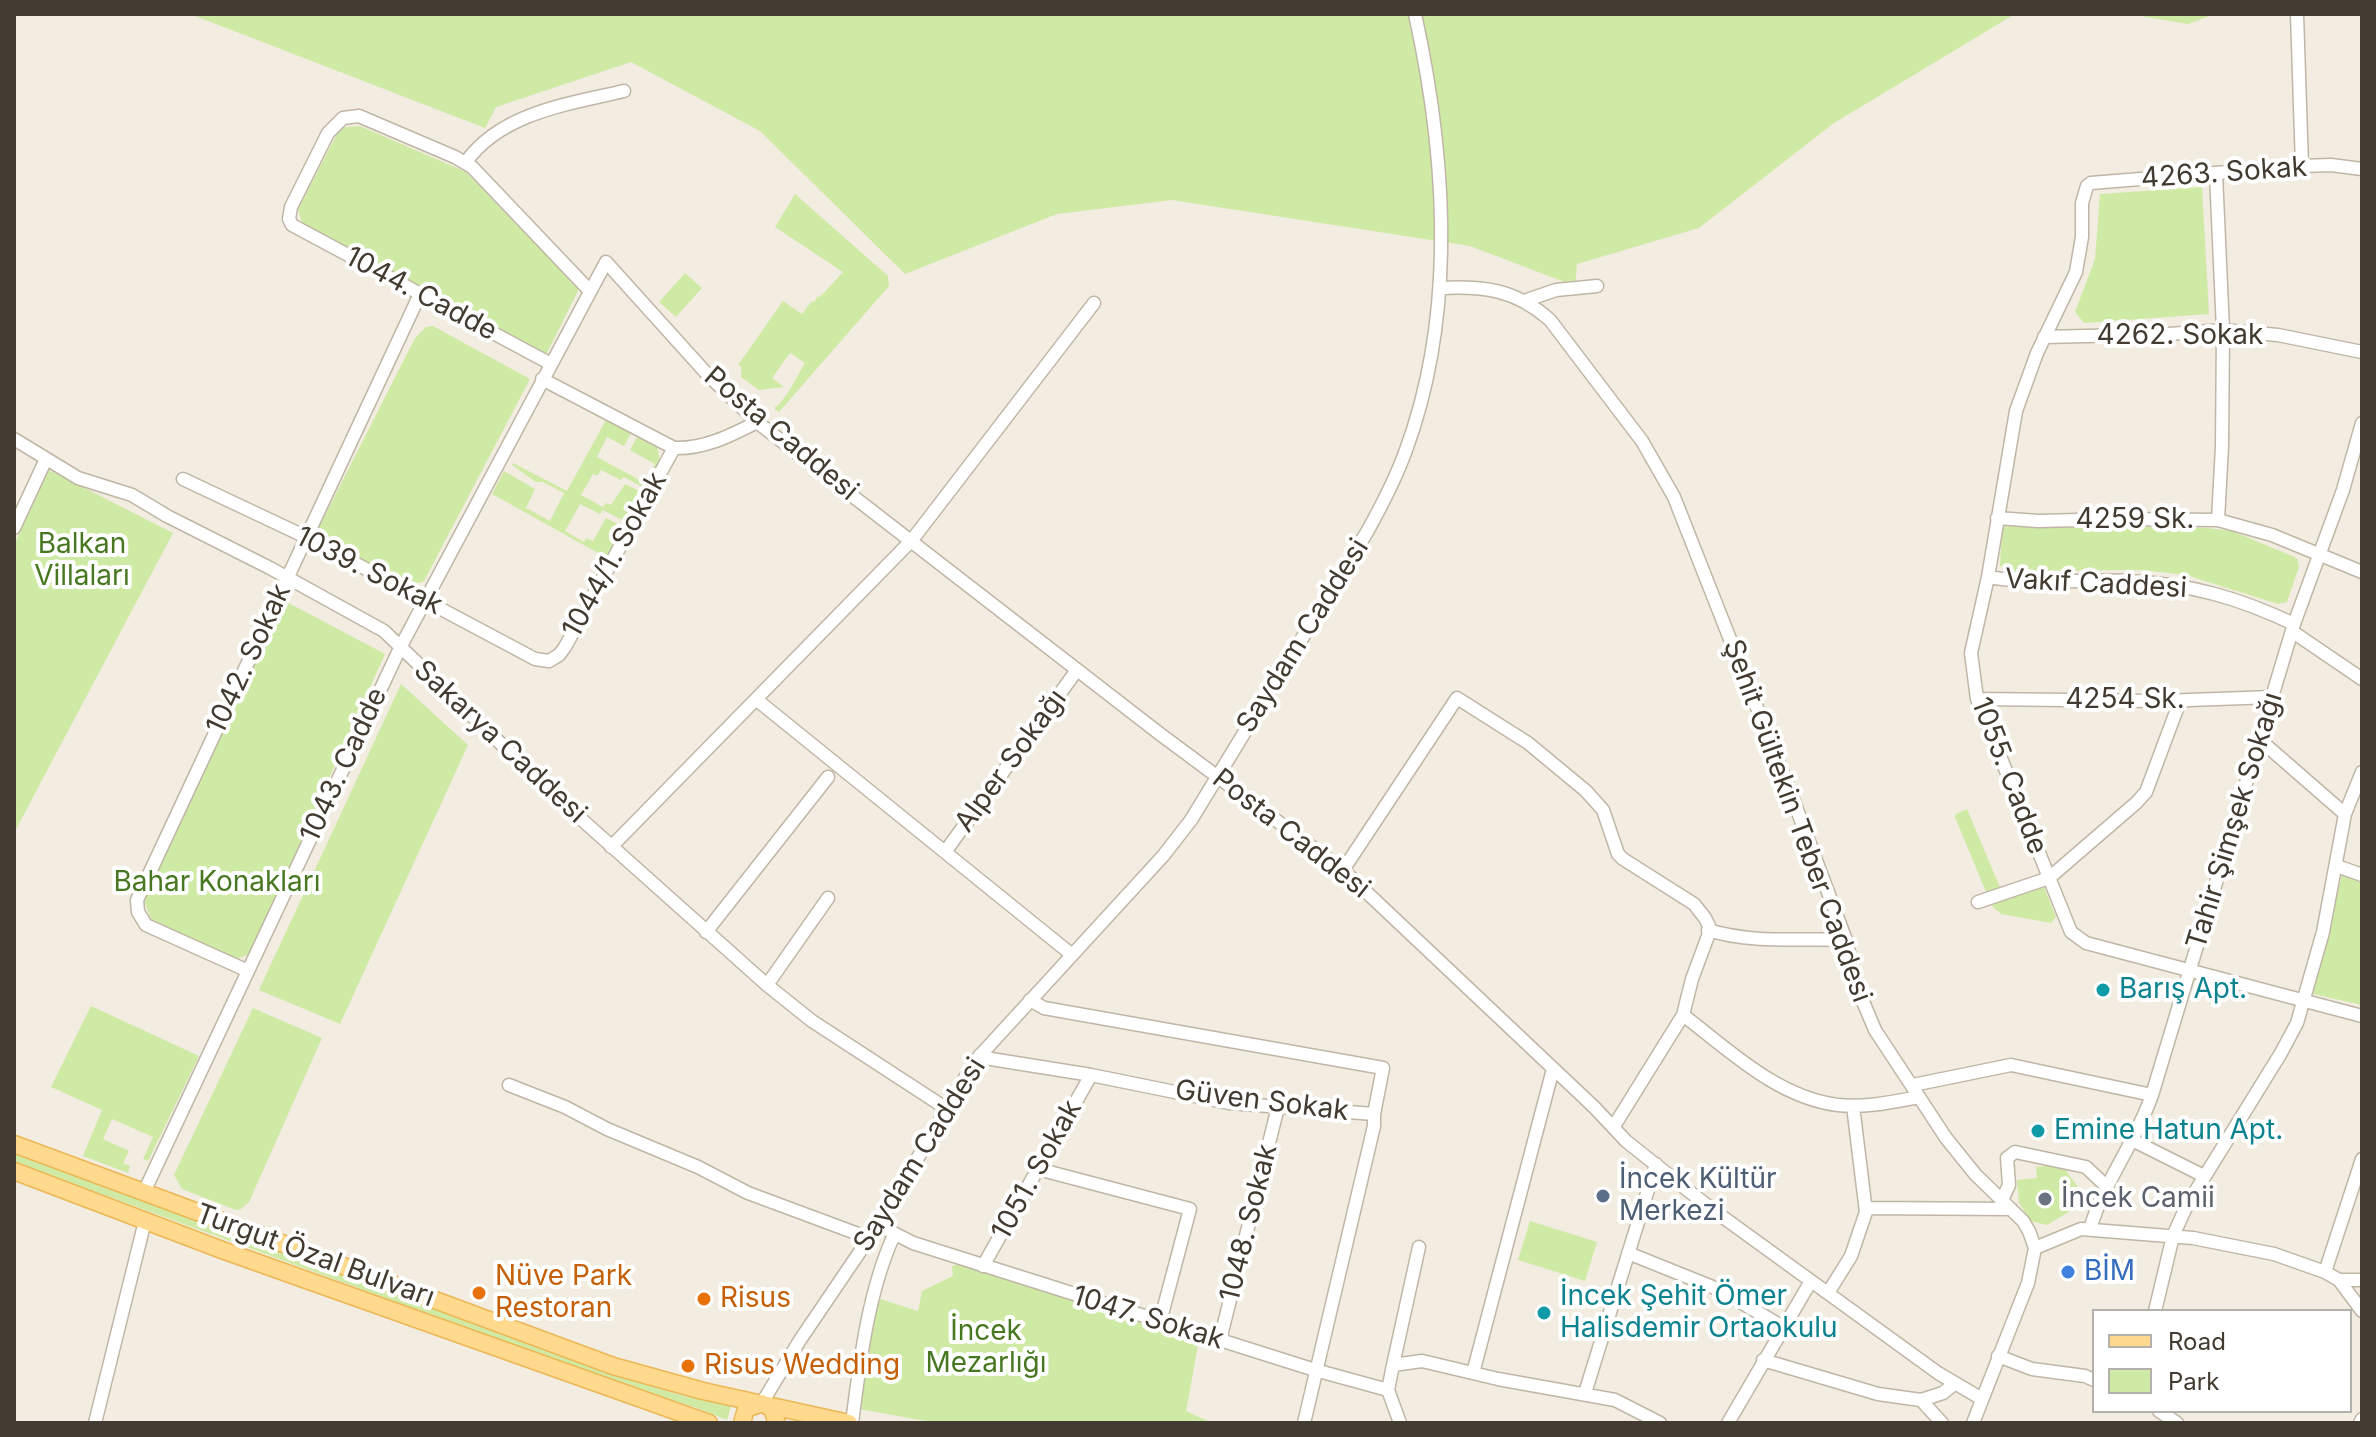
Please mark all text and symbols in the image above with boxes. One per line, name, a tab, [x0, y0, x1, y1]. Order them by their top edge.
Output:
street label: 4263. Sokak	[2140, 150, 2308, 196]
street label: 1044. Cadde	[339, 240, 503, 348]
street label: 4262. Sokak	[2097, 319, 2263, 353]
street label: Posta Caddesi	[697, 360, 865, 508]
street label: 1044/1. Sokak	[556, 466, 674, 644]
street label: 4259 Sk.	[2076, 503, 2194, 537]
street label: 1039. Sokak	[290, 520, 448, 622]
park label: Balkan Villaları	[34, 528, 130, 594]
street label: Saydam Caddesi	[1230, 533, 1376, 739]
street label: Vakıf Caddesi	[2004, 562, 2188, 606]
street label: 1042. Sokak	[200, 579, 298, 739]
street label: Şehit Gültekin Teber Caddesi	[1716, 635, 1878, 1007]
street label: Sakarya Caddesi	[407, 654, 593, 830]
street label: 1043. Cadde	[294, 682, 394, 848]
street label: Alper Sokağı	[948, 683, 1074, 839]
street label: 4254 Sk.	[2065, 683, 2185, 717]
street label: Tahir Şimşek Sokağı	[2180, 688, 2290, 954]
street label: 1055. Cadde	[1964, 693, 2054, 859]
street label: Posta Caddesi	[1206, 762, 1376, 906]
park label: Bahar Konakları	[113, 866, 321, 900]
place label: Barış Apt.	[2119, 973, 2247, 1007]
marker: Barış Apt.	[2094, 981, 2112, 999]
street label: Saydam Caddesi	[847, 1052, 993, 1258]
street label: Güven Sokak	[1173, 1074, 1351, 1128]
street label: 1051. Sokak	[985, 1094, 1089, 1246]
place label: Emine Hatun Apt.	[2054, 1114, 2283, 1148]
marker: Emine Hatun Apt.	[2029, 1122, 2047, 1140]
street label: 1048. Sokak	[1213, 1141, 1285, 1305]
place label: İncek Kültür Merkezi	[1619, 1163, 1776, 1229]
place label: İncek Camii	[2061, 1182, 2215, 1216]
marker: İncek Kültür Merkezi	[1594, 1187, 1612, 1205]
marker: İncek Camii	[2036, 1190, 2054, 1208]
street label: Turgut Özal Bulvarı	[191, 1197, 439, 1315]
place label: BİM	[2084, 1255, 2135, 1289]
place label: Nüve Park Restoran	[495, 1260, 632, 1326]
marker: BİM	[2059, 1263, 2077, 1281]
street label: 1047. Sokak	[1068, 1279, 1228, 1357]
place label: İncek Şehit Ömer Halisdemir Ortaokulu	[1560, 1280, 1838, 1346]
place label: Risus	[720, 1282, 791, 1316]
marker: Nüve Park Restoran	[470, 1284, 488, 1302]
marker: Risus	[695, 1290, 713, 1308]
marker: İncek Şehit Ömer Halisdemir Ortaokulu	[1535, 1304, 1553, 1322]
legend	[2092, 1309, 2352, 1413]
park label: İncek Mezarlığı	[926, 1315, 1046, 1381]
text: Road	[2168, 1327, 2226, 1356]
place label: Risus Wedding	[704, 1349, 900, 1383]
marker: Risus Wedding	[679, 1357, 697, 1375]
text: Park	[2168, 1367, 2219, 1396]

